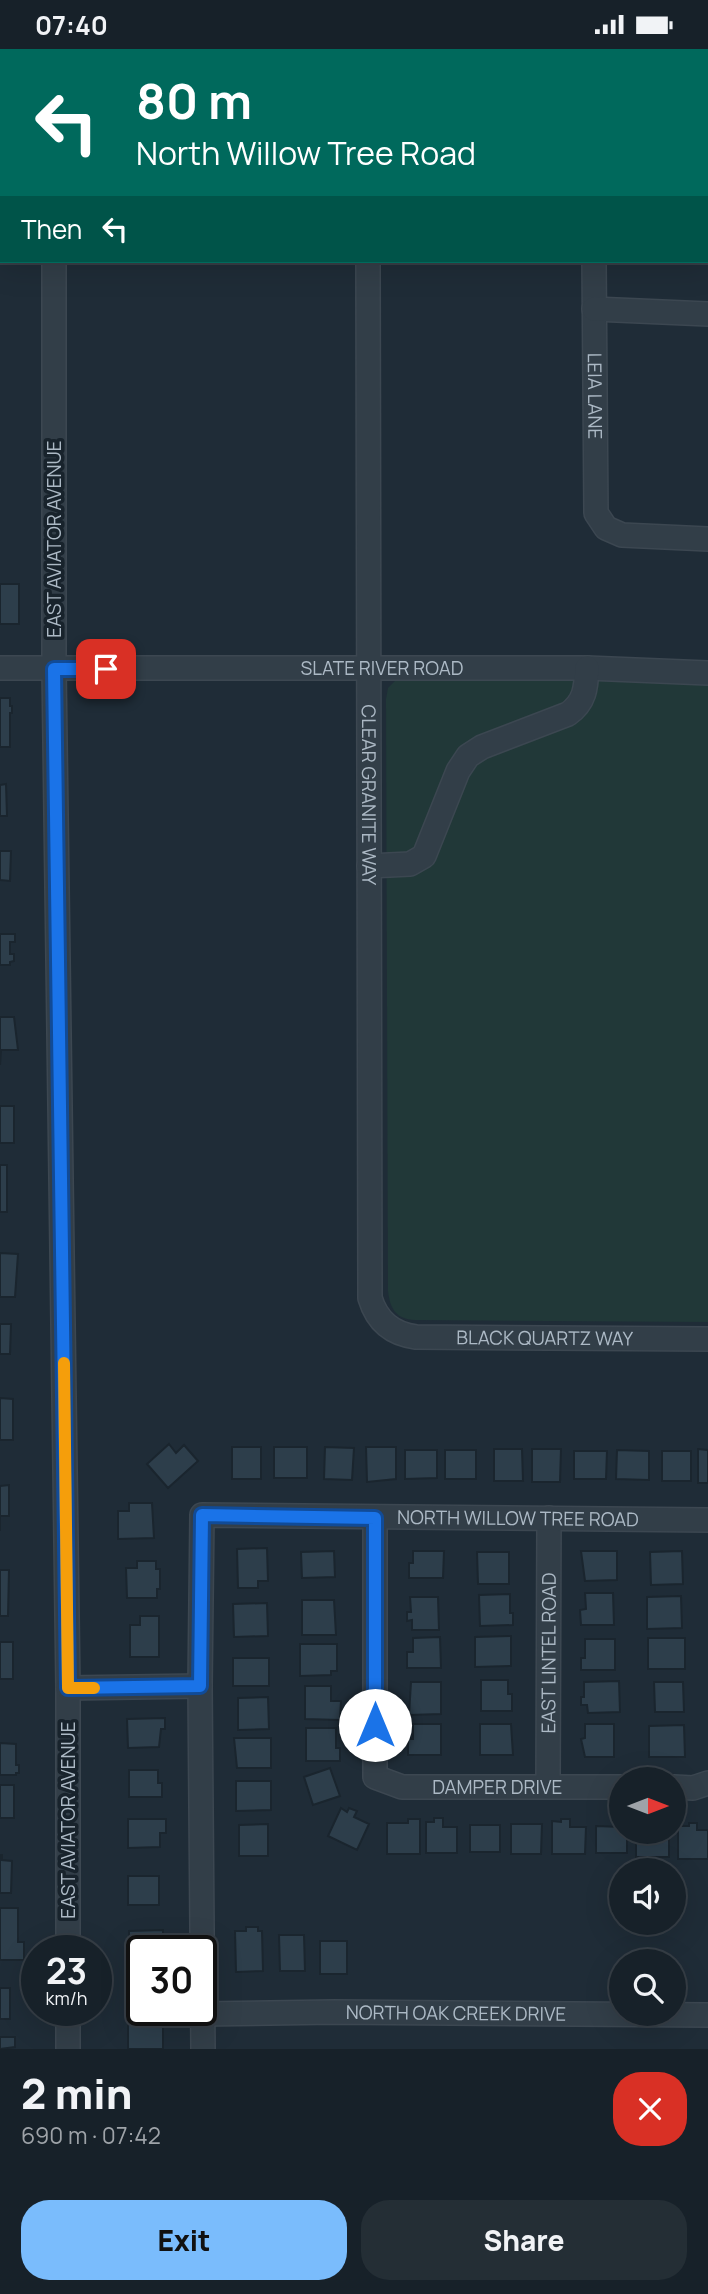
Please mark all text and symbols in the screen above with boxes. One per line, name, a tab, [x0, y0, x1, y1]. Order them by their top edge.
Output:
text: 07:40	[35, 7, 108, 43]
text: 80 m	[136, 67, 252, 134]
icon: left	[21, 77, 112, 168]
text: North Willow Tree Road	[136, 131, 476, 175]
icon: left	[96, 210, 134, 248]
text: Then	[21, 211, 82, 247]
street label: LEIA LANE	[582, 353, 608, 439]
street label: EAST AVIATOR AVENUE	[41, 440, 67, 638]
pin	[76, 639, 136, 699]
icon: arrive	[87, 650, 125, 688]
street label: SLATE RIVER ROAD	[300, 655, 464, 681]
street label: CLEAR GRANITE WAY	[356, 705, 382, 886]
street label: BLACK QUARTZ WAY	[456, 1324, 634, 1351]
street label: NORTH WILLOW TREE ROAD	[397, 1504, 639, 1532]
street label: EAST LINTEL ROAD	[535, 1573, 562, 1733]
position arrow	[338, 1688, 412, 1762]
street label: EAST AVIATOR AVENUE	[55, 1721, 81, 1919]
north arrow	[609, 1767, 686, 1845]
map controls	[609, 1767, 686, 2026]
street label: DAMPER DRIVE	[432, 1774, 562, 1800]
button: sound	[609, 1858, 686, 1935]
speed limit sign: 30	[126, 1935, 217, 2026]
text: 23	[46, 1947, 87, 1995]
button: search	[609, 1949, 686, 2026]
text: km/h	[46, 1986, 87, 2010]
street label: NORTH OAK CREEK DRIVE	[346, 1999, 566, 2027]
text: 2 min	[21, 2064, 132, 2122]
button: close	[613, 2072, 687, 2146]
text: 690 m · 07:42	[21, 2119, 161, 2151]
button: Exit	[21, 2200, 347, 2280]
button: Share	[361, 2200, 687, 2280]

